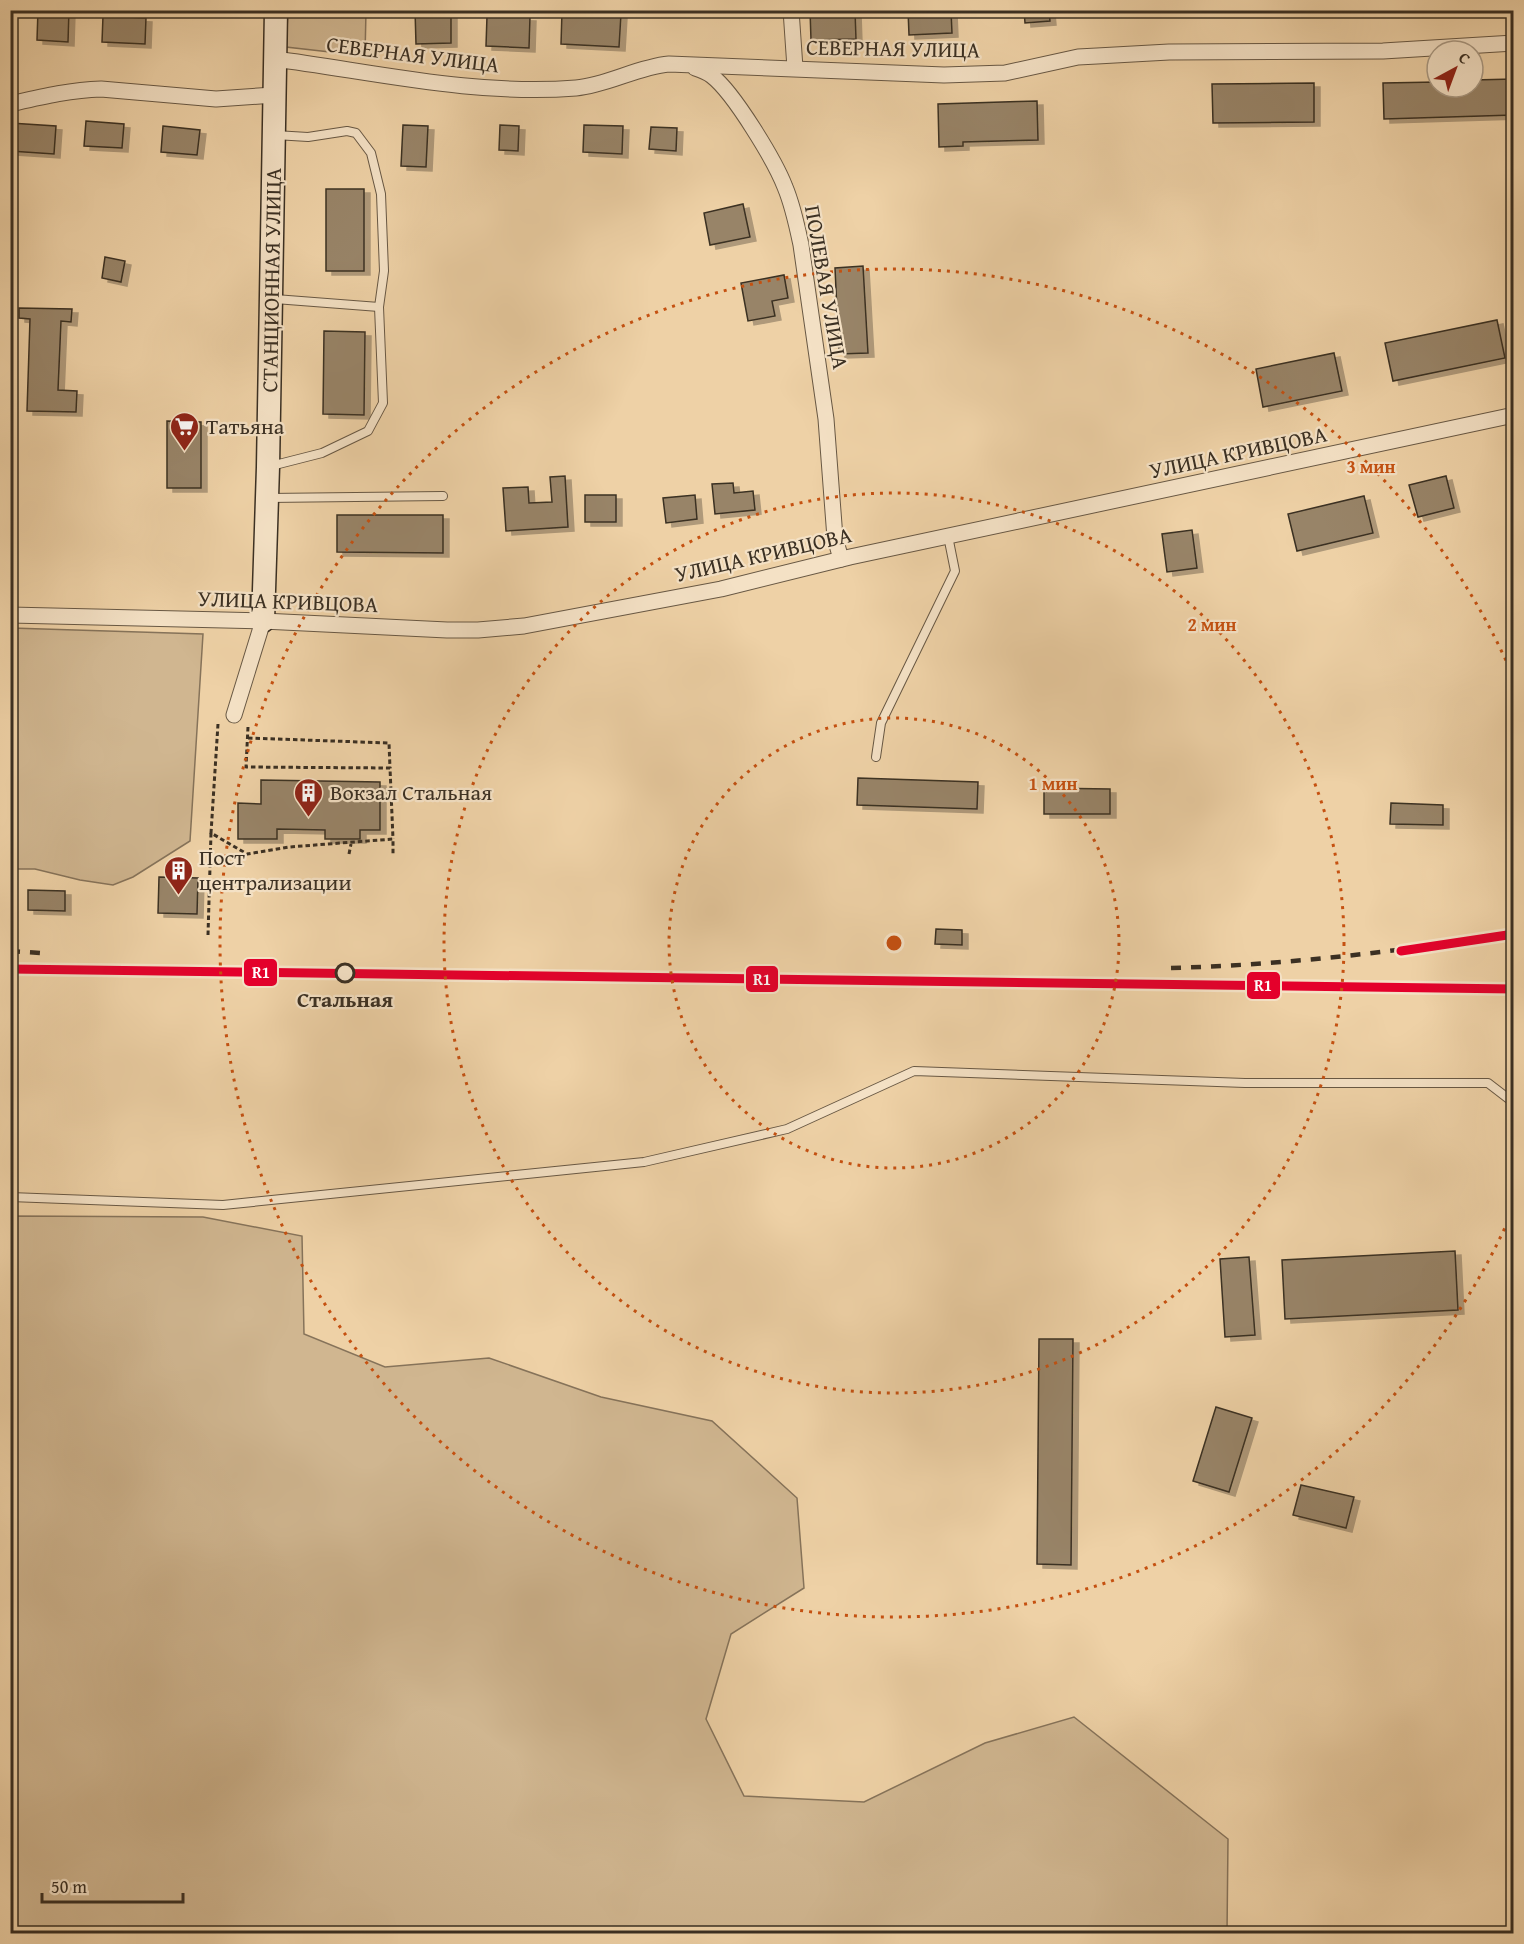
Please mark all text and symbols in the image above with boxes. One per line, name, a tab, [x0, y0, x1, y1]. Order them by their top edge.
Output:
street label: СЕВЕРНАЯ УЛИЦА	[325, 28, 502, 81]
street label: СЕВЕРНАЯ УЛИЦА	[806, 30, 981, 66]
north arrow	[1425, 39, 1485, 99]
text: С	[1454, 46, 1476, 70]
street label: СТАНЦИОННАЯ УЛИЦА	[253, 167, 289, 393]
street label: ПОЛЕВАЯ УЛИЦА	[797, 203, 857, 372]
supermarket icon: Татьяна	[169, 410, 201, 452]
place label: Татьяна	[206, 410, 285, 442]
street label: УЛИЦА КРИВЦОВА	[1146, 417, 1330, 486]
text: 3 мин	[1346, 453, 1396, 480]
street label: УЛИЦА КРИВЦОВА	[671, 518, 855, 590]
street label: УЛИЦА КРИВЦОВА	[197, 582, 379, 620]
text: 2 мин	[1187, 611, 1237, 638]
text: 1 мин	[1028, 770, 1078, 797]
building icon: Вокзал Стальная	[293, 776, 325, 818]
place label: Вокзал Стальная	[330, 776, 492, 808]
place label: Пост централизации	[199, 841, 351, 898]
building icon: Пост централизации	[162, 854, 194, 896]
centre of rings	[884, 933, 904, 953]
line badge: R1	[243, 958, 278, 987]
text: R1	[252, 960, 270, 984]
marker: Стальная	[335, 963, 355, 983]
line badge: R1	[745, 965, 779, 993]
text: R1	[753, 967, 771, 991]
line badge: R1	[1246, 971, 1281, 1000]
text: R1	[1254, 973, 1272, 997]
place label: Стальная	[297, 983, 393, 1015]
scale bar	[42, 1866, 183, 1904]
text: 50 m	[51, 1873, 87, 1900]

